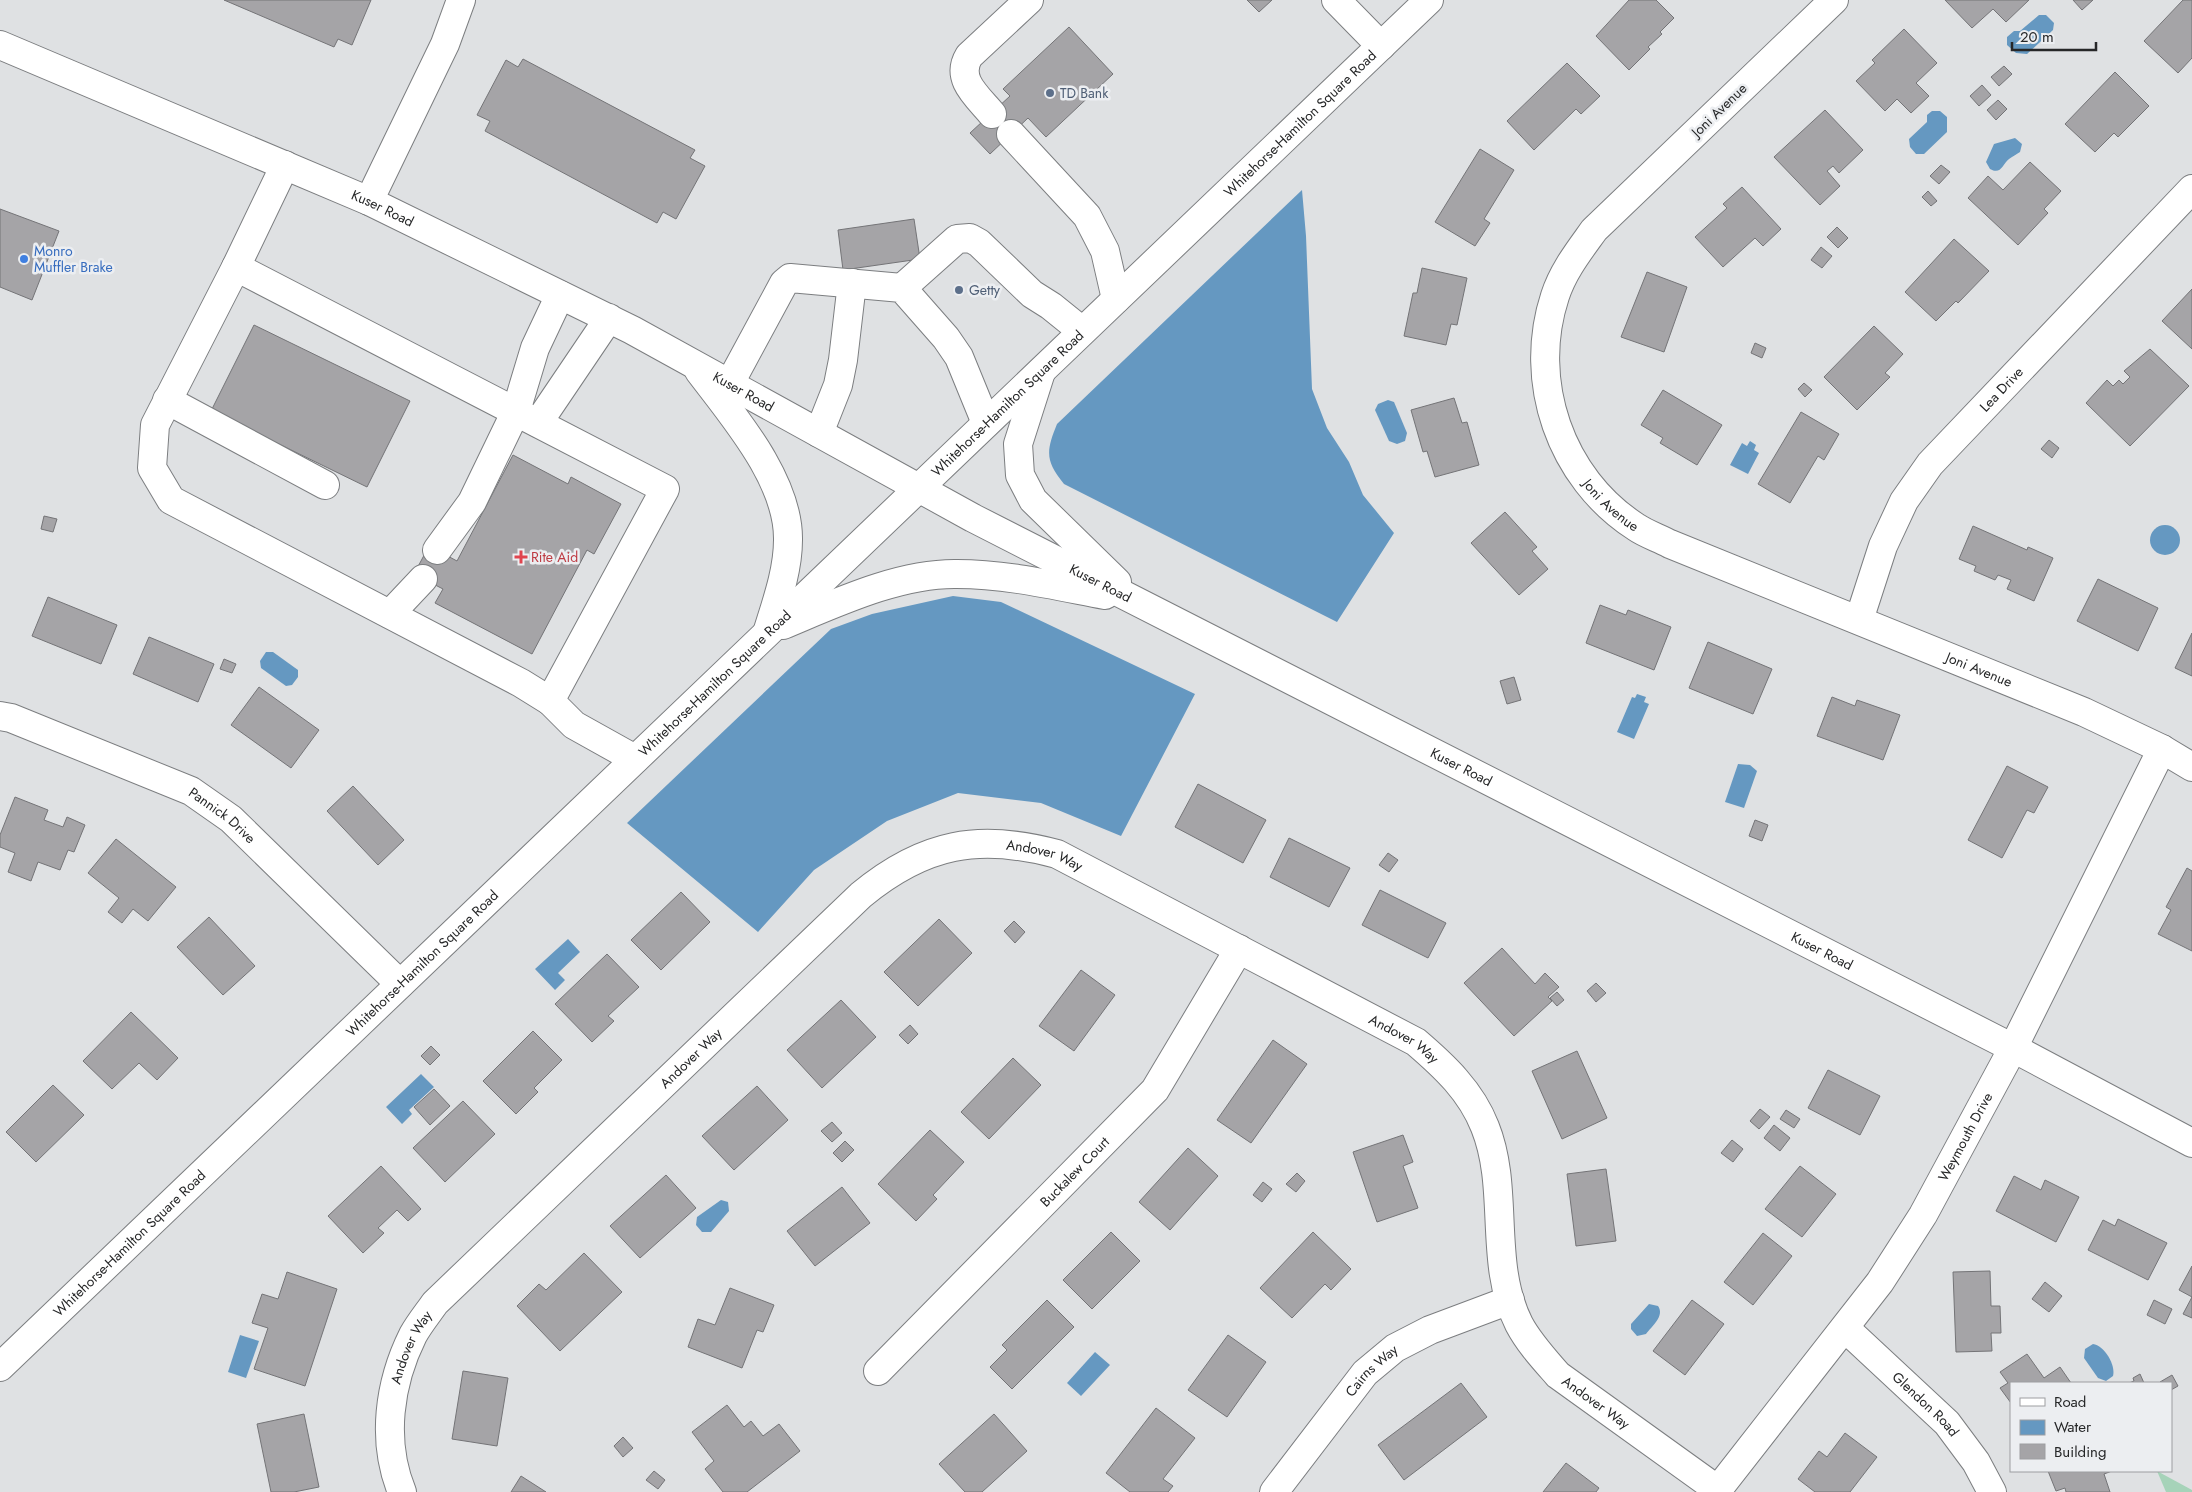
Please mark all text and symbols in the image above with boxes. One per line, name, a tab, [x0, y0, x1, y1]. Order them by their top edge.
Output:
scale bar	[2012, 20, 2096, 52]
text: 20 m	[2020, 26, 2054, 48]
street label: Whitehorse-Hamilton Square Road	[1219, 46, 1381, 201]
street label: Joni Avenue	[1686, 79, 1751, 143]
place label: TD Bank	[1060, 83, 1109, 103]
marker: TD Bank	[1044, 87, 1056, 99]
street label: Kuser Road	[348, 185, 417, 231]
place label: Monro Muffler Brake	[34, 241, 113, 277]
marker: Monro Muffler Brake	[18, 253, 30, 265]
place label: Getty	[969, 280, 1001, 300]
marker: Getty	[953, 284, 965, 296]
street label: Whitehorse-Hamilton Square Road	[927, 326, 1088, 481]
street label: Lea Drive	[1975, 362, 2028, 416]
street label: Kuser Road	[709, 367, 778, 416]
street label: Joni Avenue	[1577, 473, 1643, 536]
place label: Rite Aid	[531, 547, 578, 567]
marker: Rite Aid	[515, 551, 527, 563]
street label: Kuser Road	[1066, 559, 1135, 607]
street label: Whitehorse-Hamilton Square Road	[634, 606, 795, 761]
street label: Joni Avenue	[1941, 646, 2015, 692]
street label: Kuser Road	[1427, 743, 1496, 791]
street label: Pannick Drive	[185, 782, 260, 848]
street label: Andover Way	[1005, 835, 1087, 876]
street label: Whitehorse-Hamilton Square Road	[341, 885, 503, 1041]
street label: Kuser Road	[1788, 927, 1857, 975]
street label: Andover Way	[1365, 1009, 1444, 1068]
street label: Andover Way	[655, 1023, 727, 1093]
street label: Weymouth Drive	[1933, 1089, 1997, 1185]
street label: Buckalew Court	[1035, 1132, 1114, 1211]
street label: Whitehorse-Hamilton Square Road	[49, 1165, 210, 1321]
street label: Andover Way	[386, 1305, 437, 1386]
street label: Cairns Way	[1340, 1339, 1403, 1401]
street label: Glendon Road	[1888, 1367, 1964, 1441]
street label: Andover Way	[1558, 1371, 1635, 1434]
legend	[2010, 1382, 2172, 1472]
text: Road	[2054, 1391, 2086, 1413]
text: Water	[2054, 1416, 2092, 1438]
text: Building	[2054, 1441, 2106, 1463]

